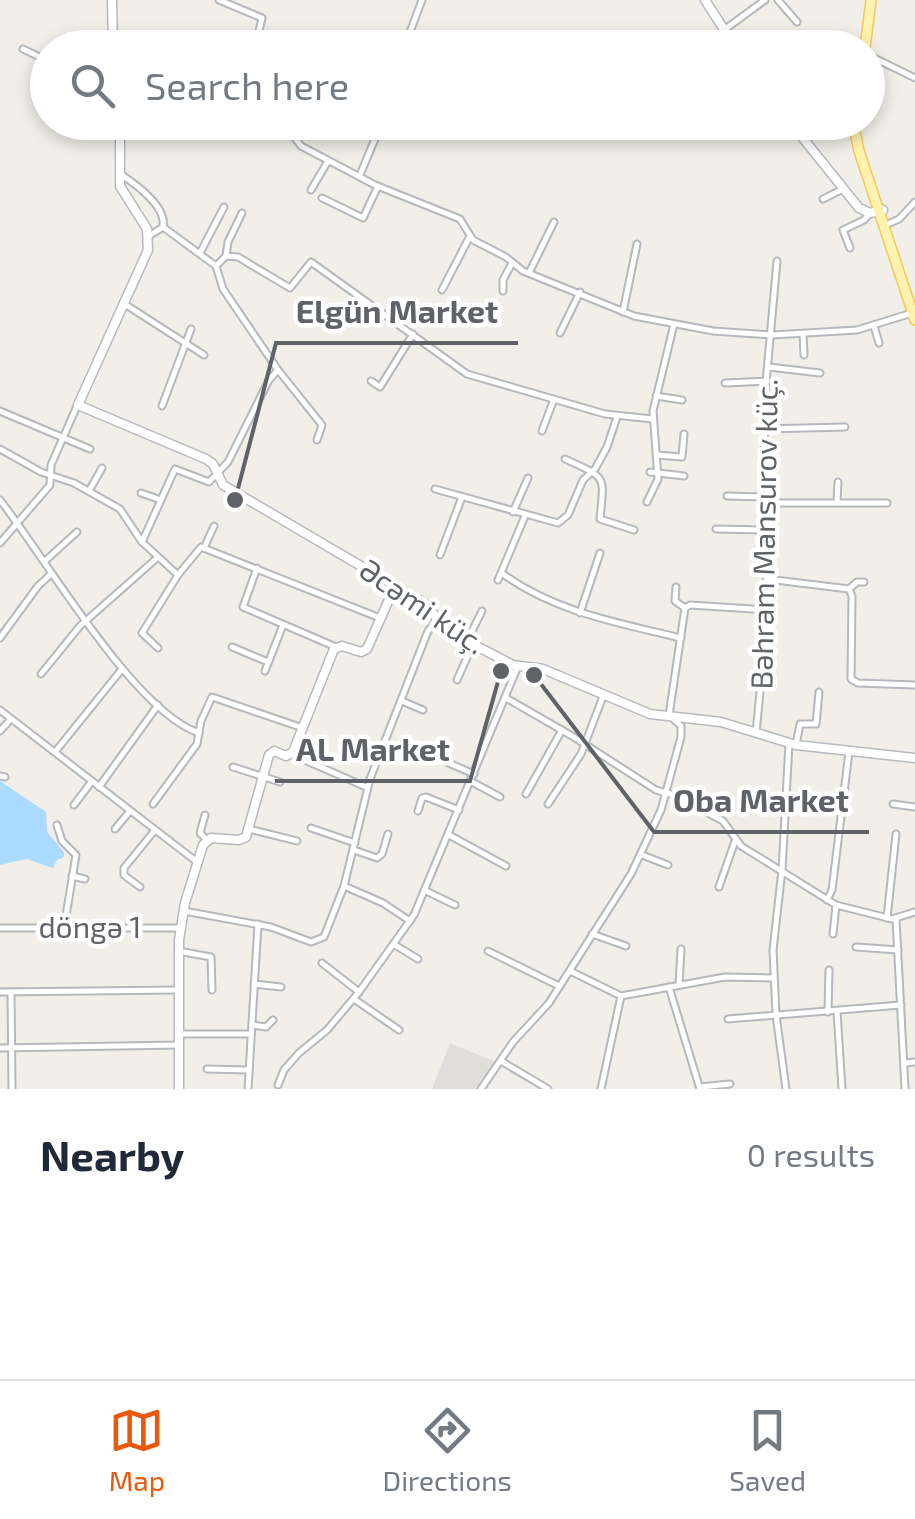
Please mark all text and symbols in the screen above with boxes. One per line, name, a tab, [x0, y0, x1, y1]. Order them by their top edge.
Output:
search box	[30, 30, 885, 140]
icon: search	[65, 58, 120, 113]
text: Search here	[145, 62, 349, 108]
callout: Elgün Market	[276, 281, 518, 343]
text: Elgün Market	[296, 291, 498, 329]
street label: Bəhram Mansurov küç.	[742, 378, 785, 690]
street label: Əcəmi küç.	[353, 550, 493, 661]
callout: AL Market	[275, 719, 470, 781]
text: AL Market	[296, 729, 450, 767]
callout: Oba Market	[654, 770, 869, 832]
text: Oba Market	[673, 780, 849, 818]
street label: döngə 1	[38, 908, 142, 944]
text: Nearby	[40, 1129, 184, 1179]
text: 0 results	[747, 1135, 875, 1173]
tab: Map	[109, 1403, 165, 1497]
tab: Directions	[383, 1403, 512, 1497]
tab: Saved	[729, 1403, 806, 1497]

